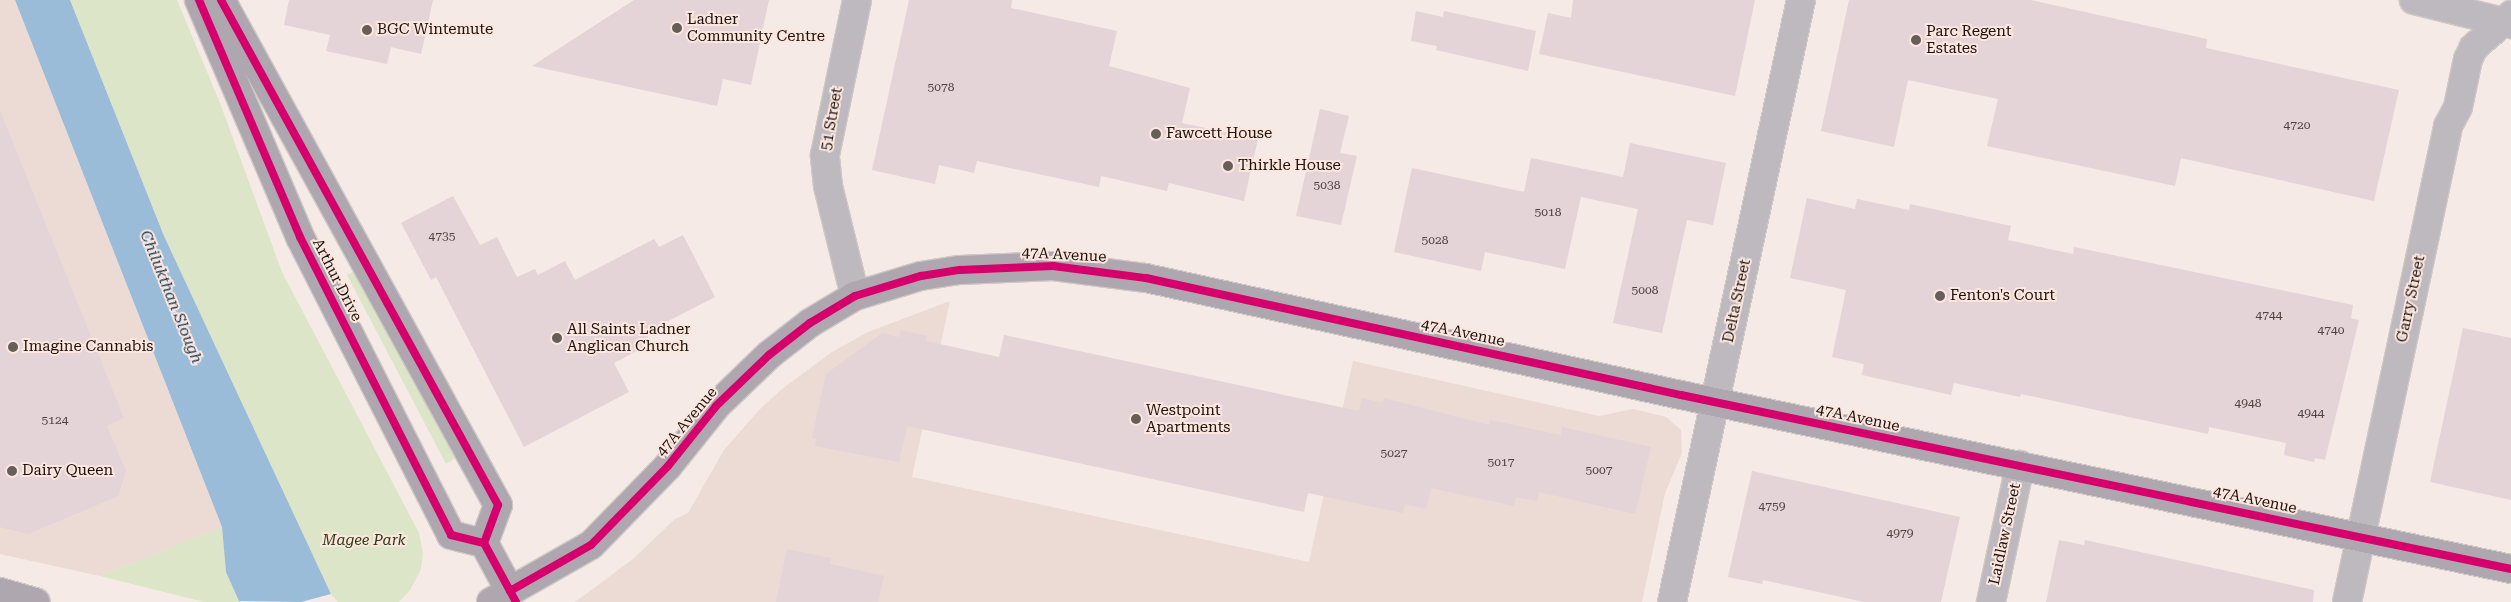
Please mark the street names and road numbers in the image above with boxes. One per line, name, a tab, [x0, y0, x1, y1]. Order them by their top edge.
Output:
street label: 51 Street	[818, 86, 846, 152]
street label: Arthur Drive	[308, 236, 366, 324]
street label: 47A Avenue	[1021, 244, 1107, 266]
street label: Garry Street	[2393, 254, 2429, 344]
street label: Delta Street	[1719, 258, 1755, 344]
street label: 47A Avenue	[1420, 315, 1506, 351]
street label: 47A Avenue	[653, 384, 721, 460]
street label: 47A Avenue	[1815, 400, 1901, 436]
street label: Laidlaw Street	[1985, 481, 2025, 587]
street label: 47A Avenue	[2212, 482, 2298, 518]

